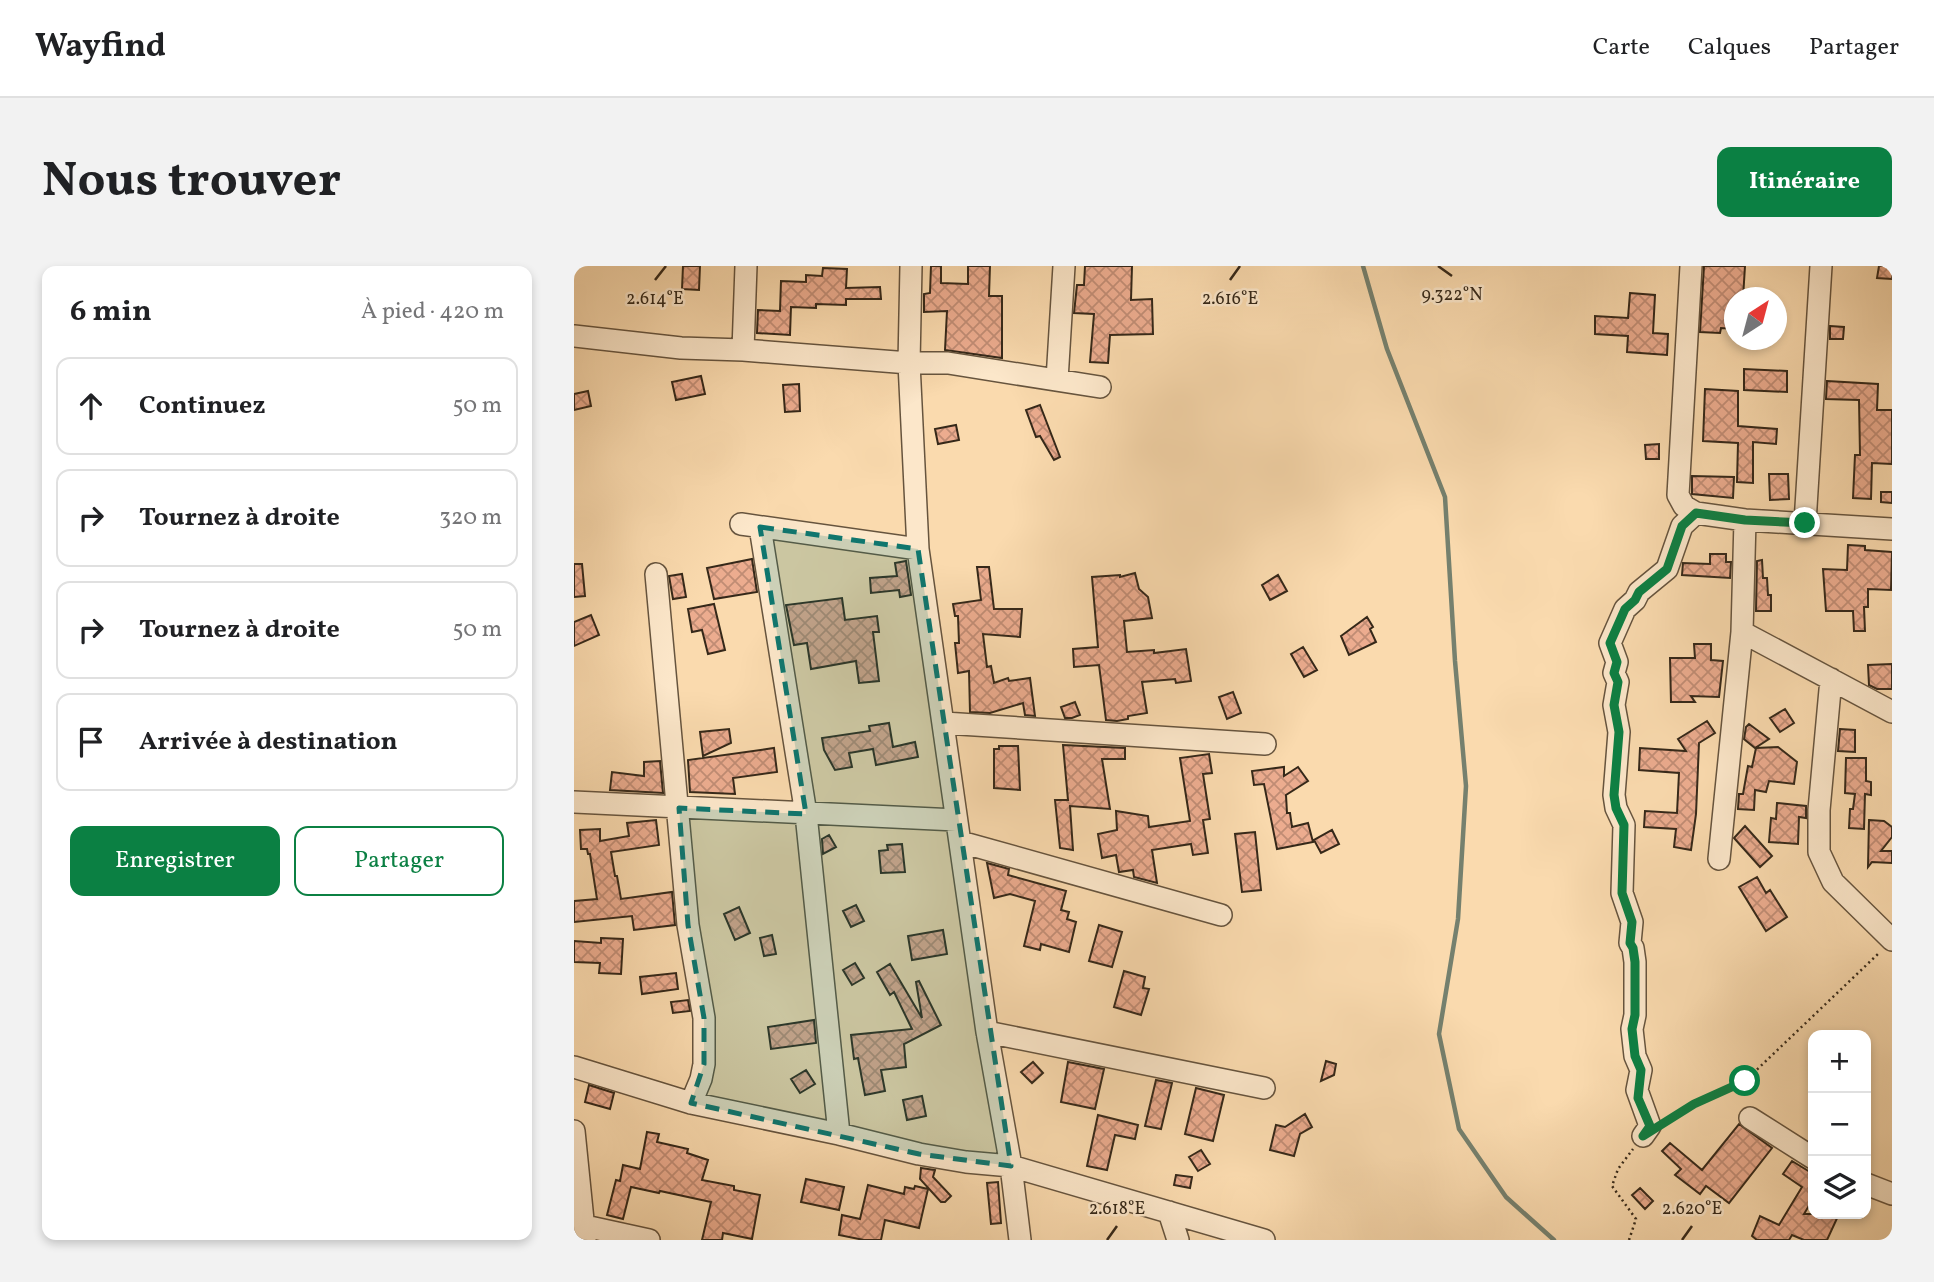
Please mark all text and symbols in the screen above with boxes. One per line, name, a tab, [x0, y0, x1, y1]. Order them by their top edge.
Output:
text: Wayfind	[35, 25, 166, 71]
text: Carte	[1593, 31, 1650, 65]
text: Calques	[1688, 31, 1771, 65]
text: Partager	[1809, 31, 1899, 65]
button: Itinéraire	[1717, 147, 1892, 217]
text: Nous trouver	[42, 148, 341, 217]
text: 9.322°N	[1421, 283, 1483, 308]
text: 2.614°E	[626, 287, 684, 312]
text: 2.616°E	[1202, 287, 1259, 312]
north arrow	[1724, 287, 1787, 350]
text: 6 min	[70, 291, 152, 333]
text: À pied · 420 m	[361, 296, 504, 328]
icon: ahead	[72, 387, 110, 425]
text: Continuez	[139, 388, 265, 424]
text: 50 m	[453, 390, 502, 422]
icon: right	[72, 499, 110, 537]
text: Tournez à droite	[139, 500, 340, 536]
text: 320 m	[439, 502, 502, 534]
route end	[1789, 507, 1820, 538]
icon: right	[72, 611, 110, 649]
text: Tournez à droite	[139, 612, 340, 648]
text: 50 m	[453, 614, 502, 646]
icon: arrive	[72, 723, 110, 761]
text: Arrivée à destination	[139, 724, 398, 760]
button: Enregistrer	[70, 826, 280, 896]
button: Partager	[294, 826, 504, 896]
map controls	[1808, 1030, 1871, 1219]
button: +	[1808, 1030, 1871, 1093]
route start	[1729, 1065, 1760, 1096]
button: −	[1808, 1093, 1871, 1156]
button: layers	[1808, 1156, 1871, 1219]
text: 2.618°E	[1089, 1197, 1146, 1222]
text: 2.620°E	[1662, 1197, 1722, 1222]

